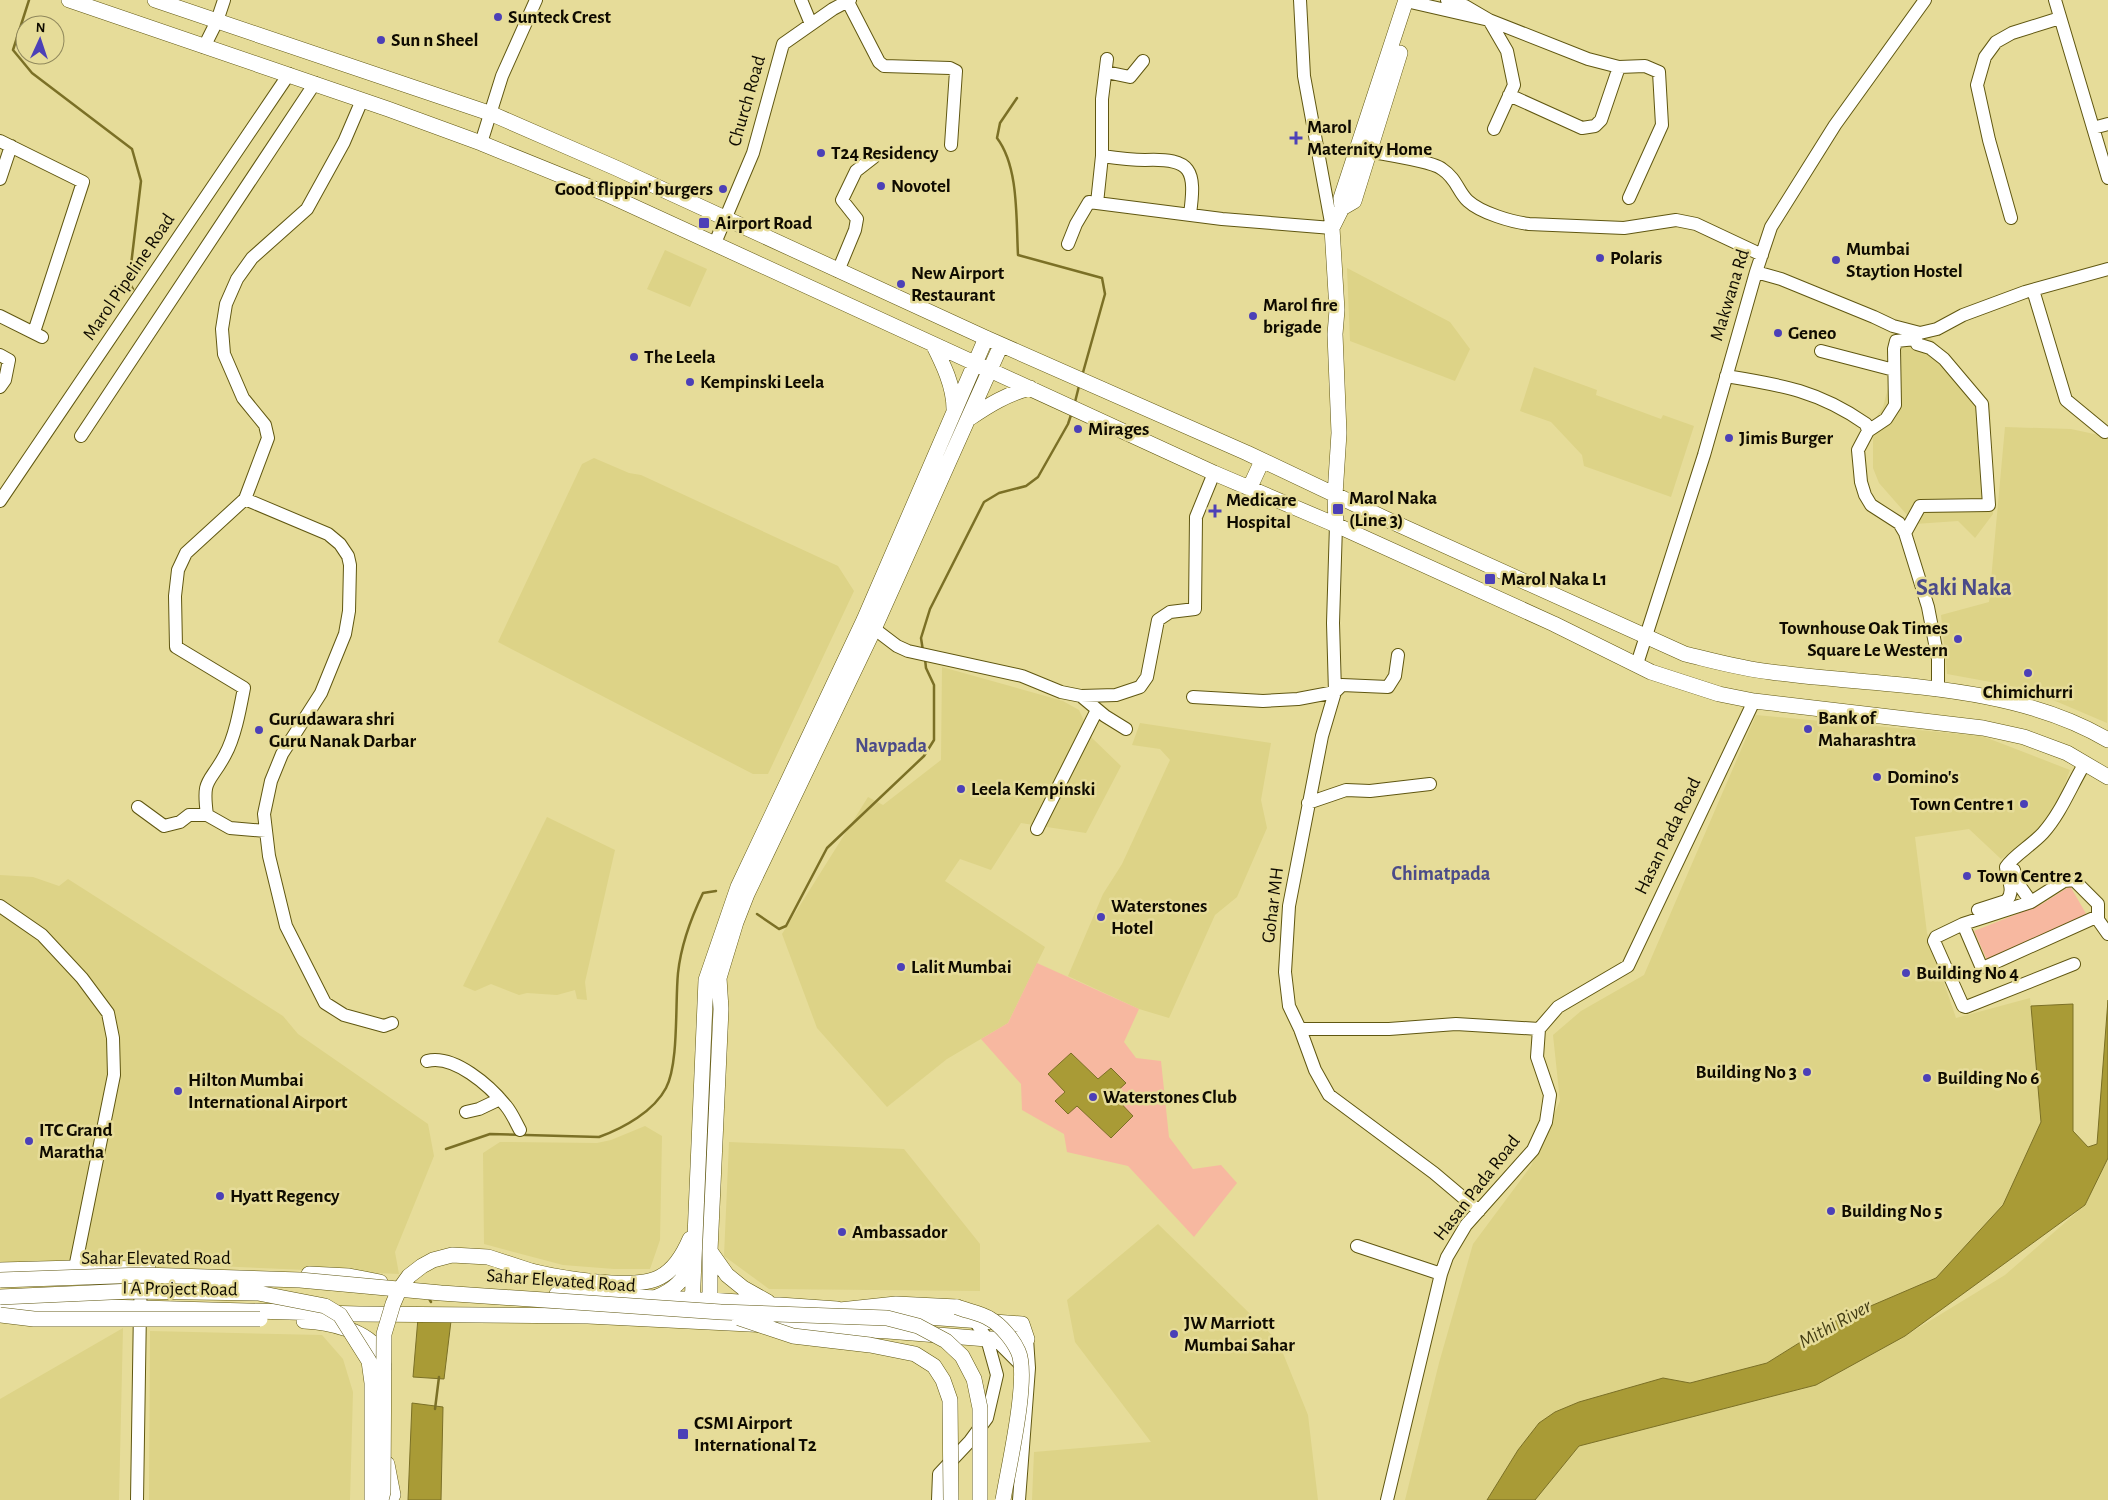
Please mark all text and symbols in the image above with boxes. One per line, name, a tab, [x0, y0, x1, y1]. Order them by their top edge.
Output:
place label: Sunteck Crest	[508, 8, 611, 27]
marker: Sunteck Crest	[492, 11, 504, 23]
north arrow	[15, 15, 65, 65]
text: N	[35, 21, 46, 35]
place label: Sun n Sheel	[391, 31, 478, 50]
marker: Sun n Sheel	[375, 34, 387, 46]
street label: Church Road	[725, 53, 769, 149]
place label: Marol Maternity Home	[1307, 118, 1432, 159]
marker: Marol Maternity Home	[1289, 131, 1303, 145]
place label: T24 Residency	[831, 144, 939, 163]
marker: T24 Residency	[815, 147, 827, 159]
place label: Novotel	[891, 177, 951, 196]
place label: Good flippin' burgers	[555, 180, 713, 199]
marker: Novotel	[875, 180, 887, 192]
marker: Good flippin' burgers	[717, 183, 729, 195]
street label: Marol Pipeline Road	[80, 210, 178, 344]
place label: Airport Road	[715, 214, 812, 233]
marker: Airport Road	[697, 216, 711, 230]
place label: Mumbai Staytion Hostel	[1846, 240, 1963, 281]
street label: Makwana Rd	[1707, 247, 1753, 343]
place label: Polaris	[1610, 249, 1662, 268]
marker: Polaris	[1594, 252, 1606, 264]
marker: Mumbai Staytion Hostel	[1830, 254, 1842, 266]
place label: New Airport Restaurant	[911, 264, 1005, 305]
marker: New Airport Restaurant	[895, 278, 907, 290]
place label: Marol fire brigade	[1263, 296, 1338, 337]
marker: Marol fire brigade	[1247, 310, 1259, 322]
place label: Geneo	[1788, 324, 1836, 343]
marker: Geneo	[1772, 327, 1784, 339]
place label: The Leela	[644, 348, 716, 367]
marker: The Leela	[628, 351, 640, 363]
place label: Kempinski Leela	[700, 373, 824, 392]
marker: Kempinski Leela	[684, 376, 696, 388]
place label: Mirages	[1088, 420, 1149, 439]
marker: Mirages	[1072, 423, 1084, 435]
place label: Jimis Burger	[1739, 429, 1834, 448]
marker: Jimis Burger	[1723, 432, 1735, 444]
place label: Marol Naka (Line 3)	[1349, 489, 1437, 530]
place label: Medicare Hospital	[1226, 491, 1297, 532]
marker: Marol Naka (Line 3)	[1331, 502, 1345, 516]
marker: Medicare Hospital	[1208, 504, 1222, 518]
place label: Marol Naka L1	[1501, 570, 1607, 589]
marker: Marol Naka L1	[1483, 572, 1497, 586]
district label: Saki Naka	[1916, 576, 2012, 600]
place label: Townhouse Oak Times Square Le Western	[1779, 619, 1948, 660]
marker: Townhouse Oak Times Square Le Western	[1952, 633, 1964, 645]
marker: Chimichurri	[2022, 667, 2034, 679]
place label: Chimichurri	[1983, 683, 2073, 702]
place label: Bank of Maharashtra	[1818, 709, 1916, 750]
place label: Gurudawara shri Guru Nanak Darbar	[269, 710, 417, 751]
marker: Bank of Maharashtra	[1802, 723, 1814, 735]
marker: Gurudawara shri Guru Nanak Darbar	[253, 724, 265, 736]
district label: Navpada	[855, 736, 927, 756]
place label: Domino's	[1887, 768, 1959, 787]
marker: Domino's	[1871, 771, 1883, 783]
street label: Hasan Pada Road	[1631, 774, 1705, 898]
place label: Leela Kempinski	[971, 780, 1095, 799]
marker: Leela Kempinski	[955, 783, 967, 795]
place label: Town Centre 1	[1910, 795, 2014, 814]
marker: Town Centre 1	[2018, 798, 2030, 810]
district label: Chimatpada	[1392, 864, 1491, 884]
street label: Gohar MH	[1259, 866, 1287, 944]
place label: Town Centre 2	[1977, 867, 2083, 886]
marker: Town Centre 2	[1961, 870, 1973, 882]
place label: Waterstones Hotel	[1111, 897, 1207, 938]
marker: Waterstones Hotel	[1095, 911, 1107, 923]
place label: Lalit Mumbai	[911, 958, 1012, 977]
marker: Lalit Mumbai	[895, 961, 907, 973]
place label: Building No 4	[1916, 964, 2019, 983]
marker: Building No 4	[1900, 967, 1912, 979]
place label: Building No 3	[1695, 1063, 1797, 1082]
marker: Building No 3	[1801, 1066, 1813, 1078]
place label: Building No 6	[1937, 1069, 2040, 1088]
place label: Hilton Mumbai International Airport	[188, 1071, 348, 1112]
marker: Building No 6	[1921, 1072, 1933, 1084]
marker: Hilton Mumbai International Airport	[172, 1085, 184, 1097]
place label: Waterstones Club	[1103, 1088, 1237, 1107]
marker: Waterstones Club	[1087, 1091, 1099, 1103]
place label: ITC Grand Maratha	[39, 1121, 113, 1162]
street label: Hasan Pada Road	[1430, 1132, 1524, 1244]
marker: ITC Grand Maratha	[23, 1135, 35, 1147]
place label: Hyatt Regency	[230, 1187, 340, 1206]
marker: Hyatt Regency	[214, 1190, 226, 1202]
place label: Building No 5	[1841, 1202, 1943, 1221]
marker: Building No 5	[1825, 1205, 1837, 1217]
place label: Ambassador	[852, 1223, 948, 1242]
marker: Ambassador	[836, 1226, 848, 1238]
street label: Sahar Elevated Road	[81, 1249, 231, 1268]
street label: Sahar Elevated Road	[486, 1266, 636, 1296]
street label: I A Project Road	[122, 1278, 238, 1300]
water label: Mithi River	[1795, 1296, 1875, 1352]
place label: JW Marriott Mumbai Sahar	[1184, 1314, 1295, 1355]
marker: JW Marriott Mumbai Sahar	[1168, 1328, 1180, 1340]
place label: CSMI Airport International T2	[694, 1414, 817, 1455]
marker: CSMI Airport International T2	[676, 1427, 690, 1441]

